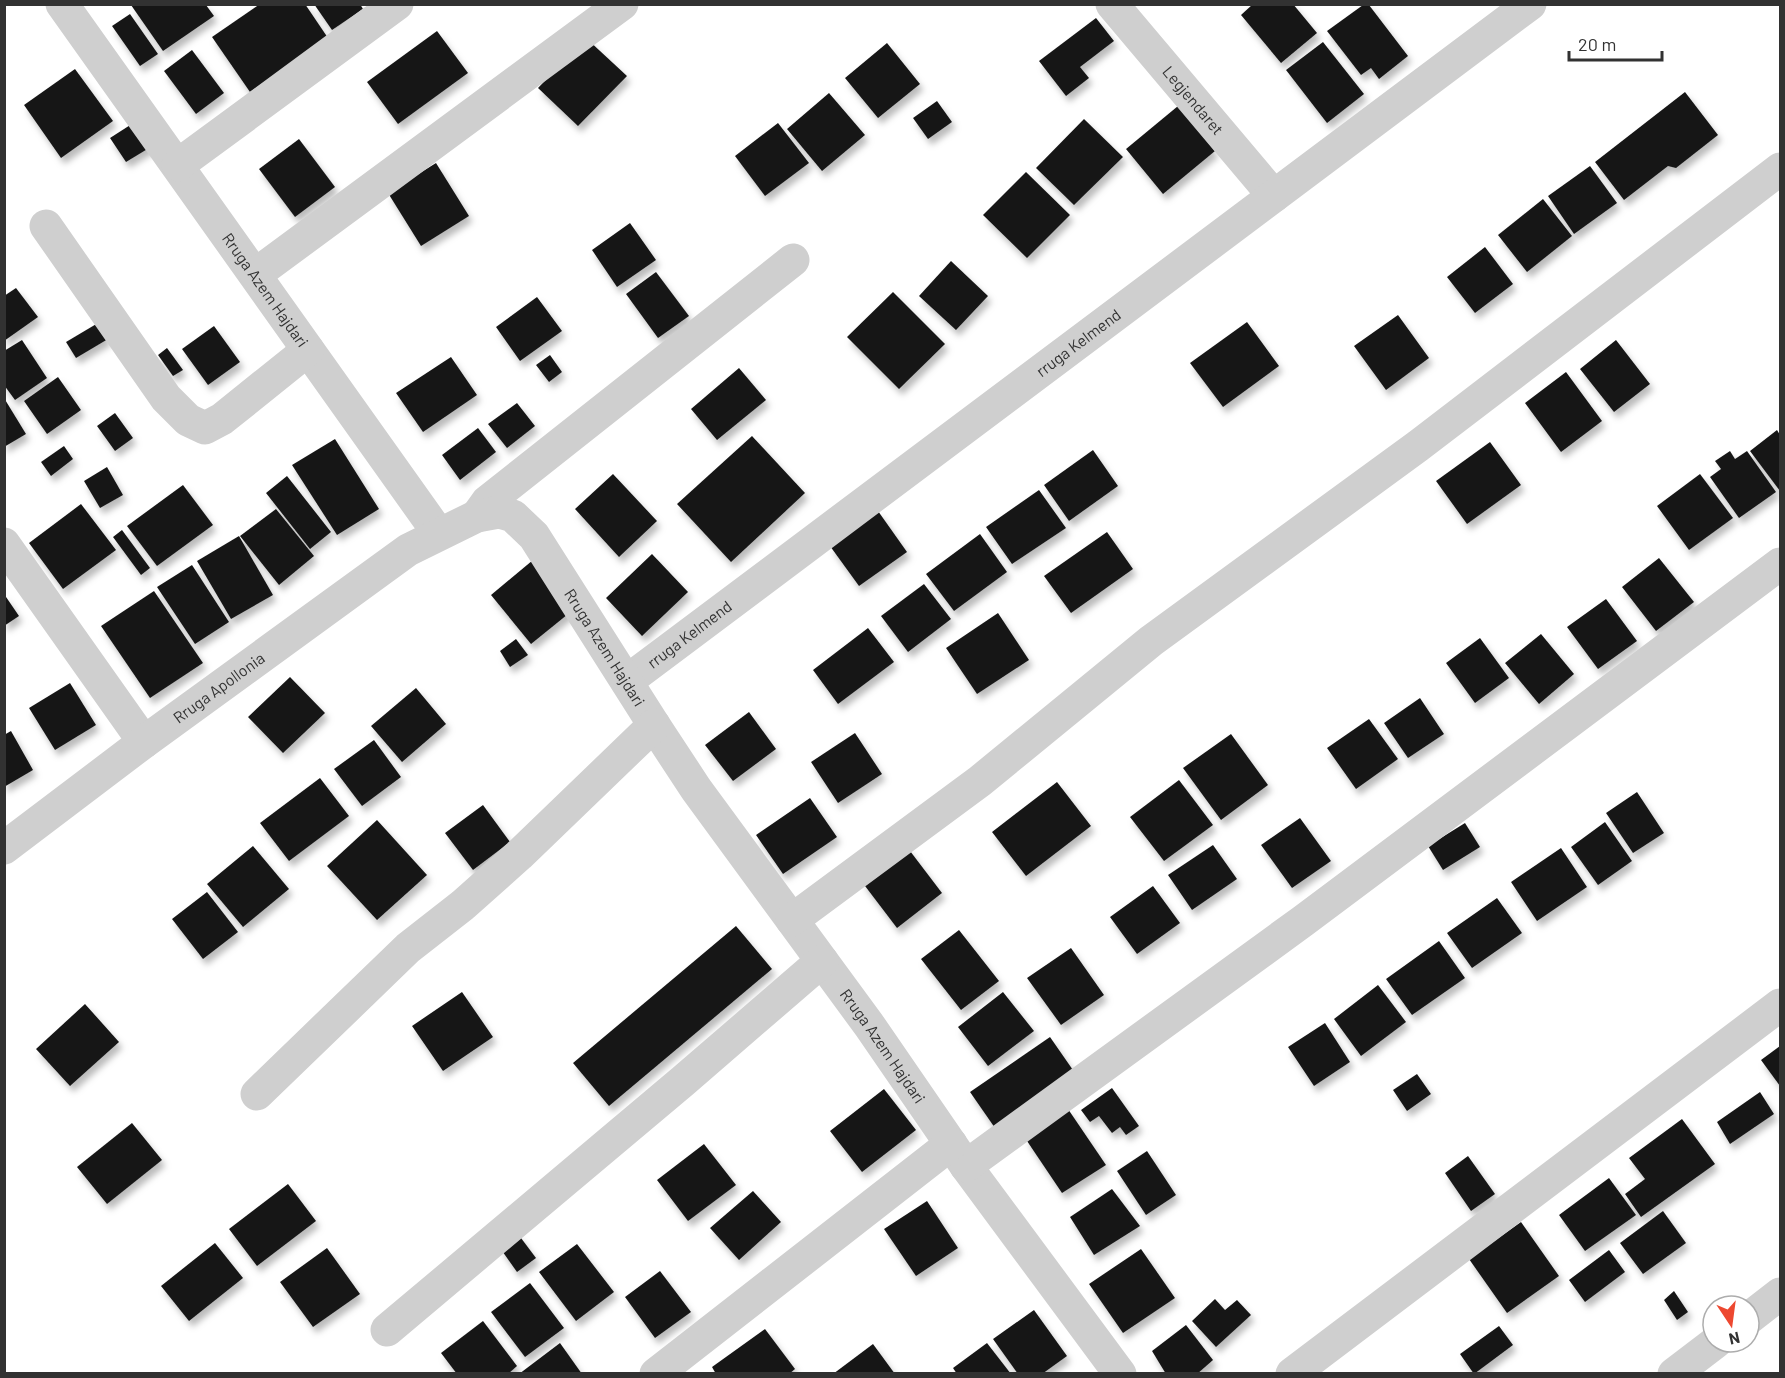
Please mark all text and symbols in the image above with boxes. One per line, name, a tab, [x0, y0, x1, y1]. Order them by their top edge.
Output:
scale bar	[1569, 24, 1662, 62]
text: 20 m	[1578, 33, 1616, 55]
street label: Legjendaret	[1159, 62, 1228, 138]
street label: Rruga Azem Hajdari	[219, 229, 313, 350]
street label: rruga Kelmend	[1032, 304, 1124, 380]
street label: Rruga Azem Hajdari	[561, 585, 650, 710]
street label: rruga Kelmend	[643, 596, 735, 672]
street label: Rruga Apollonia	[169, 648, 268, 727]
street label: Rruga Azem Hajdari	[837, 985, 930, 1107]
north arrow	[1701, 1294, 1761, 1354]
text: N	[1727, 1329, 1742, 1350]

